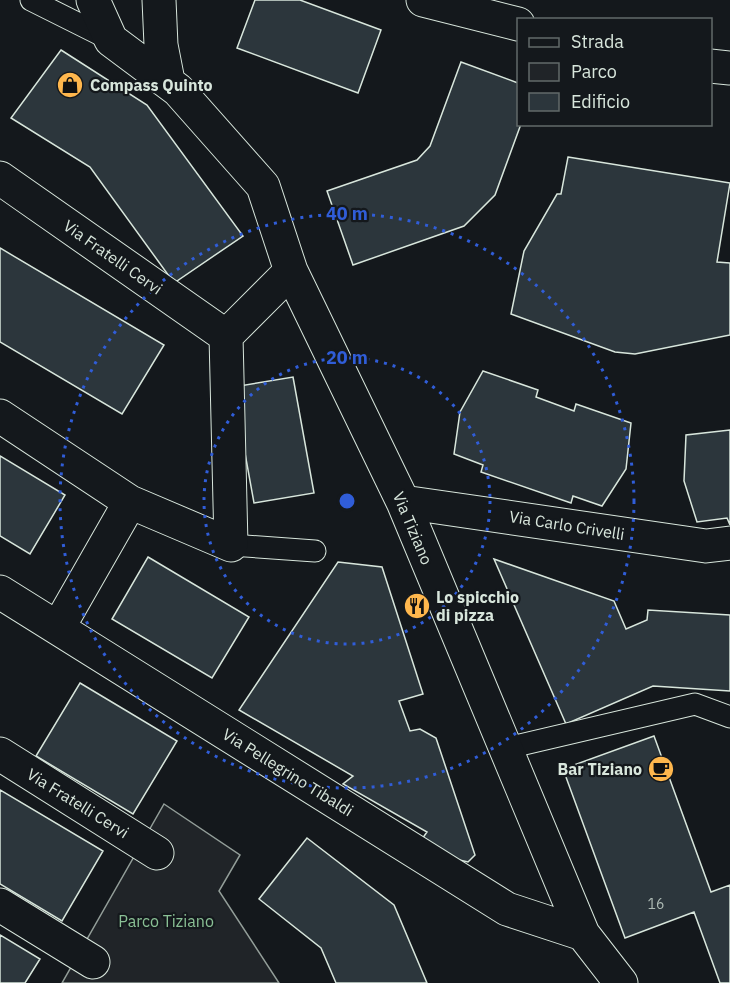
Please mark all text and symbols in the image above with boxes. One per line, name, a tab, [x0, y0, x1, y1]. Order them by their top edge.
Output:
legend	[517, 18, 712, 126]
text: Strada	[571, 30, 624, 53]
text: Parco	[571, 60, 617, 83]
shop icon: Compass Quinto	[55, 70, 85, 100]
place label: Compass Quinto	[90, 75, 213, 95]
text: Edificio	[571, 90, 630, 113]
text: 40 m	[326, 202, 368, 225]
street label: Via Fratelli Cervi	[60, 215, 166, 299]
text: 20 m	[326, 346, 368, 369]
street label: Via Tiziano	[389, 489, 437, 567]
centre of rings	[337, 491, 357, 511]
street label: Via Carlo Crivelli	[508, 506, 626, 544]
place label: Lo spicchio di pizza	[436, 587, 519, 625]
restaurant icon: Lo spicchio di pizza	[402, 591, 432, 621]
street label: Via Pellegrino Tibaldi	[219, 724, 357, 820]
cafe icon: Bar Tiziano	[646, 754, 676, 784]
place label: Bar Tiziano	[558, 759, 642, 779]
street label: Via Fratelli Cervi	[23, 764, 133, 842]
house number: 16	[648, 895, 664, 913]
park label: Parco Tiziano	[118, 911, 214, 931]

